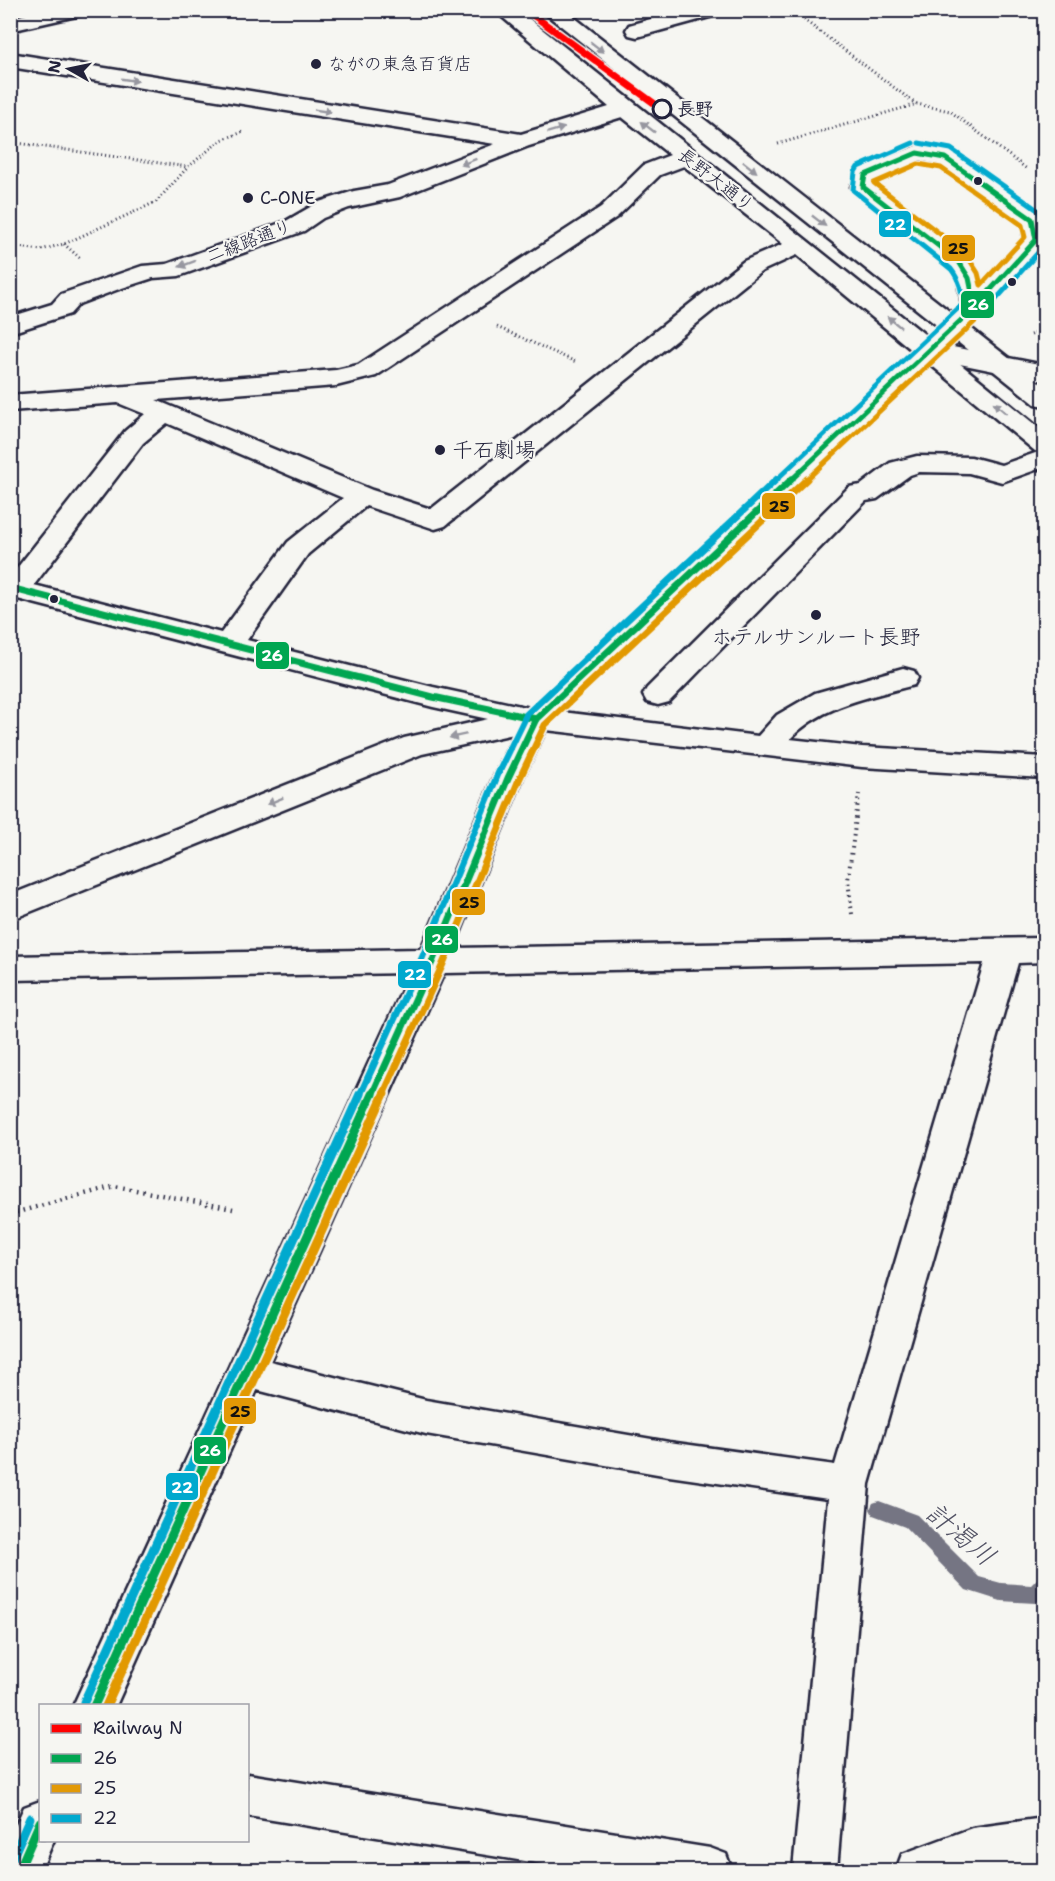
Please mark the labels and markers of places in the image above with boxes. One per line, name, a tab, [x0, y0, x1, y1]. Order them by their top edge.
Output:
place label: ながの東急百貨店	[328, 52, 472, 76]
marker: ながの東急百貨店	[309, 57, 323, 71]
place label: 長野	[677, 97, 713, 121]
marker: 長野	[652, 99, 672, 119]
unlabelled marker	[972, 175, 984, 187]
place label: C-ONE	[260, 186, 316, 210]
marker: C-ONE	[241, 191, 255, 205]
unlabelled marker	[1006, 276, 1018, 288]
place label: 千石劇場	[452, 436, 536, 464]
marker: 千石劇場	[433, 443, 447, 457]
unlabelled marker	[48, 593, 60, 605]
marker: ホテルサンルート長野	[809, 608, 823, 622]
place label: ホテルサンルート長野	[711, 623, 921, 651]

